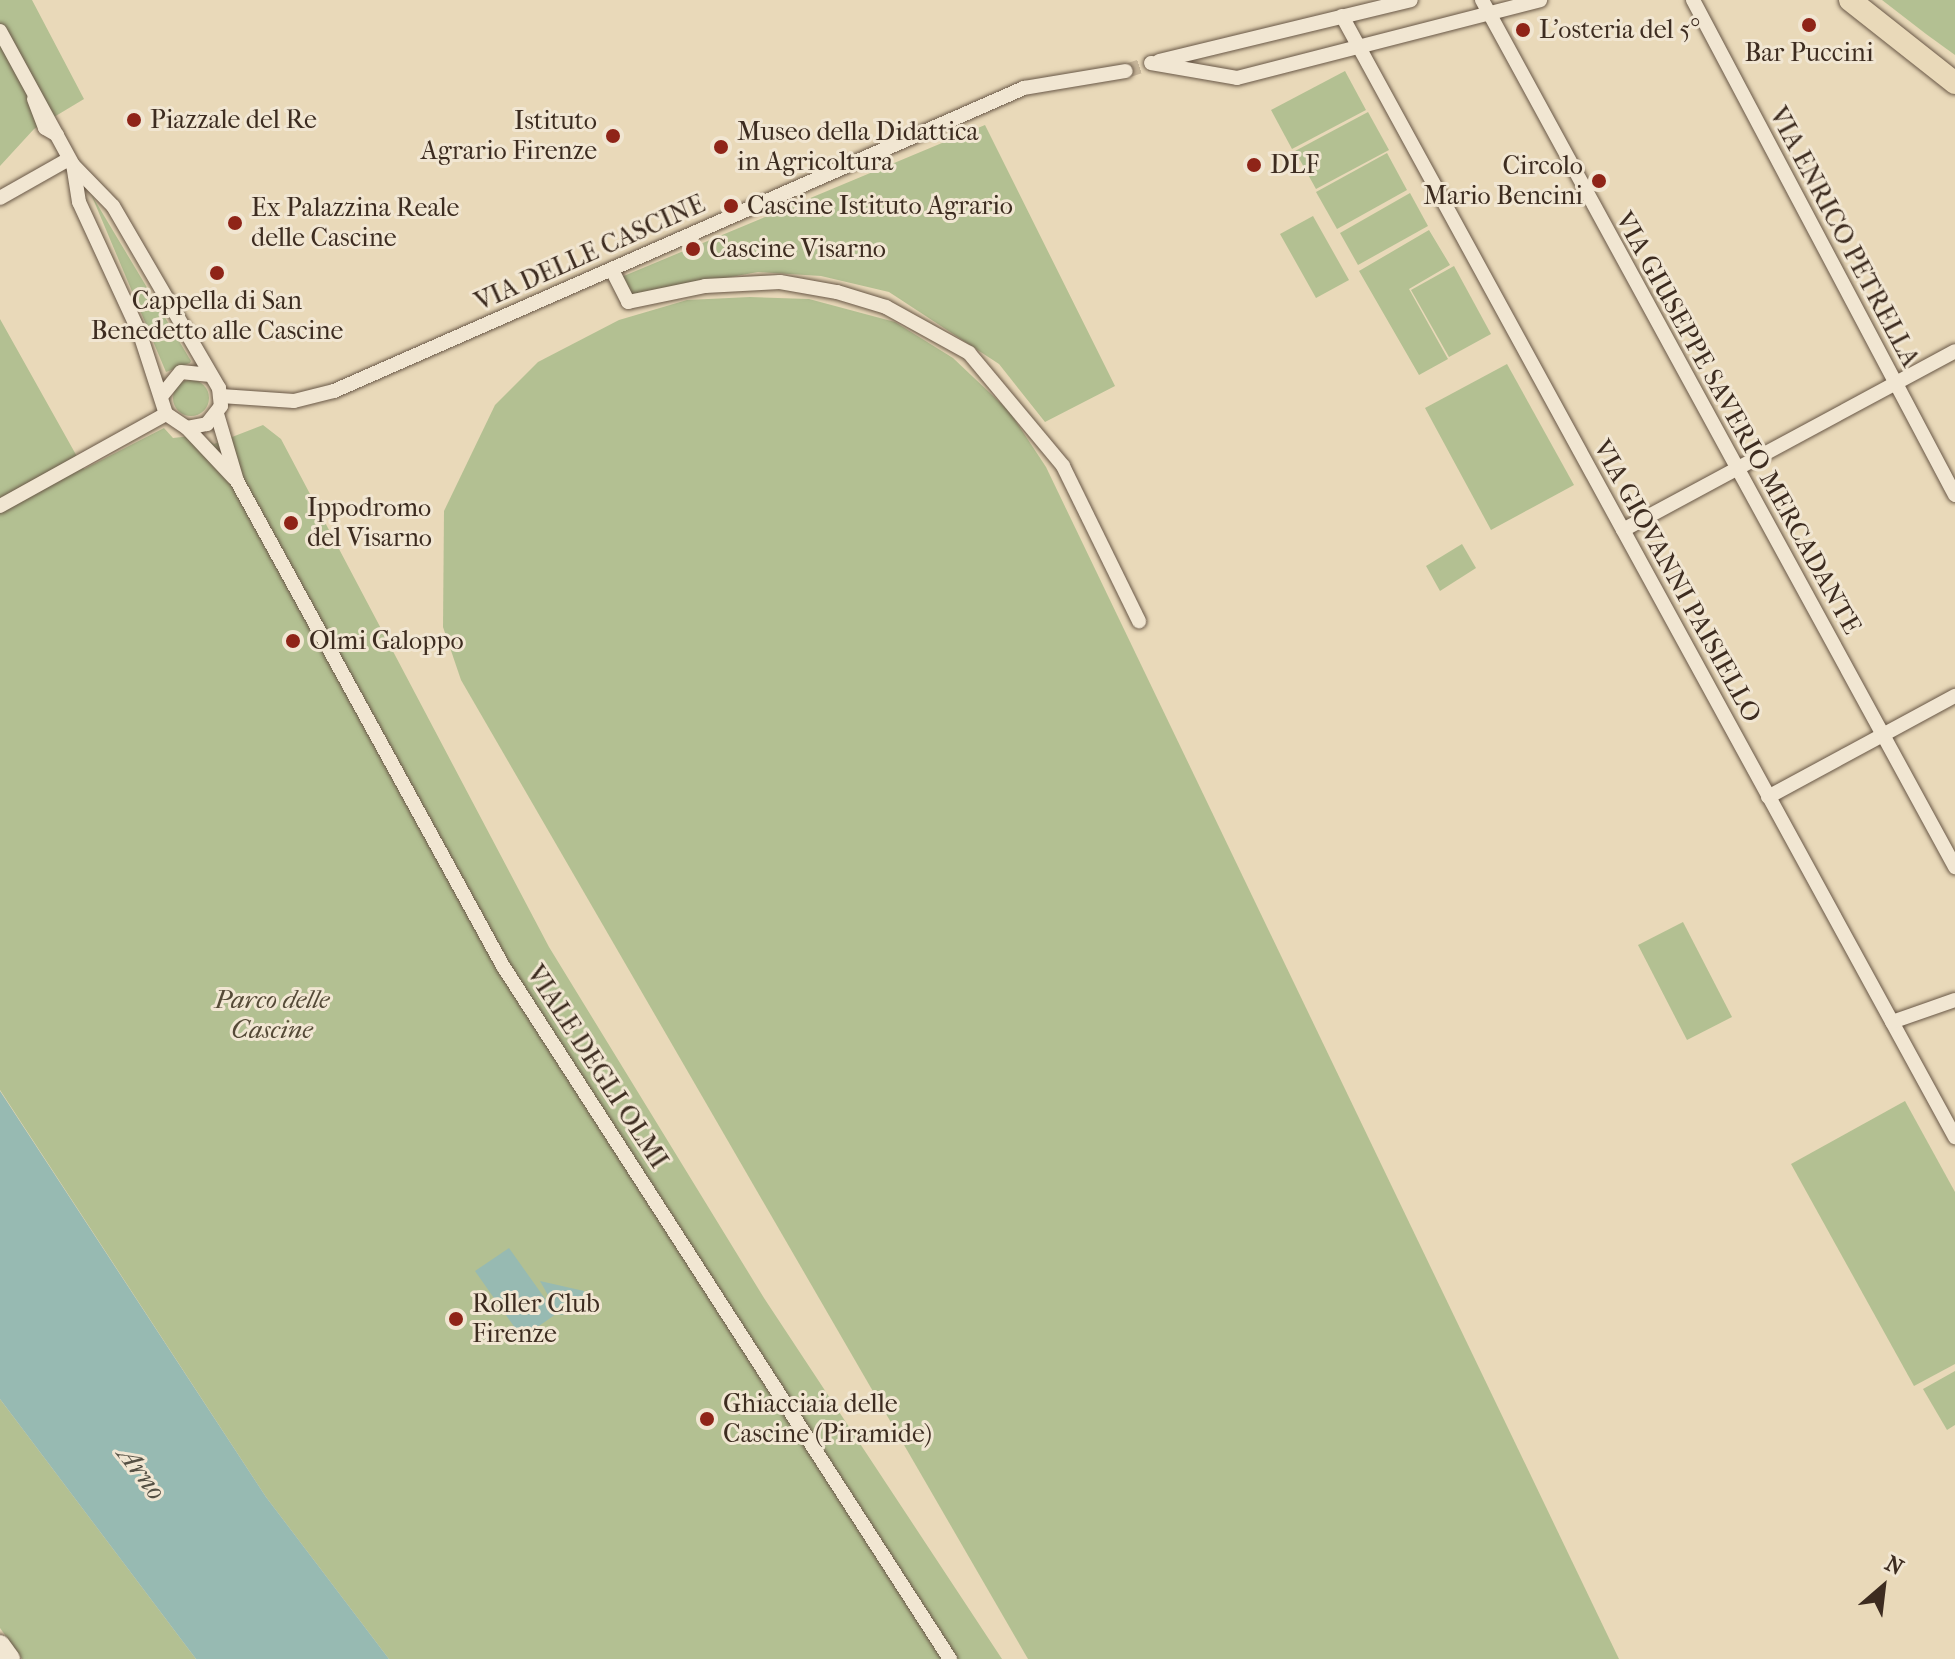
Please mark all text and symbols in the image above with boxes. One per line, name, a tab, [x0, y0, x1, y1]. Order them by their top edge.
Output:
place label: L'osteria del 5°	[1539, 14, 1700, 46]
marker: Bar Puccini	[1800, 16, 1818, 34]
marker: L'osteria del 5°	[1514, 21, 1532, 39]
place label: Bar Puccini	[1744, 37, 1874, 69]
street label: VIA ENRICO PETRELLA	[1762, 102, 1926, 372]
place label: Piazzale del Re	[150, 104, 317, 136]
place label: Istituto Agrario Firenze	[421, 105, 597, 166]
marker: Piazzale del Re	[125, 111, 143, 129]
place label: Museo della Didattica in Agricoltura	[737, 116, 978, 178]
marker: Istituto Agrario Firenze	[604, 127, 622, 145]
marker: Museo della Didattica in Agricoltura	[712, 138, 730, 156]
place label: DLF	[1270, 149, 1319, 181]
place label: Circolo Mario Bencini	[1423, 150, 1583, 212]
marker: DLF	[1245, 156, 1263, 174]
marker: Circolo Mario Bencini	[1590, 172, 1608, 190]
street label: VIA DELLE CASCINE	[470, 188, 710, 318]
place label: Cascine Istituto Agrario	[747, 190, 1013, 222]
place label: Ex Palazzina Reale delle Cascine	[251, 192, 459, 254]
marker: Cascine Istituto Agrario	[722, 197, 740, 215]
street label: VIA GIUSEPPE SAVERIO MERCADANTE	[1608, 206, 1868, 640]
marker: Ex Palazzina Reale delle Cascine	[226, 214, 244, 232]
place label: Cascine Visarno	[709, 233, 886, 265]
marker: Cascine Visarno	[684, 240, 702, 258]
marker: Cappella di San Benedetto alle Cascine	[208, 264, 226, 282]
place label: Cappella di San Benedetto alle Cascine	[91, 285, 343, 346]
street label: VIA GIOVANNI PAISIELLO	[1586, 434, 1768, 728]
place label: Ippodromo del Visarno	[307, 492, 432, 554]
marker: Ippodromo del Visarno	[282, 514, 300, 532]
place label: Olmi Galoppo	[309, 625, 464, 657]
marker: Olmi Galoppo	[284, 632, 302, 650]
street label: VIALE DEGLI OLMI	[520, 960, 674, 1174]
park label: Parco delle Cascine	[215, 984, 329, 1046]
place label: Roller Club Firenze	[472, 1288, 600, 1350]
marker: Roller Club Firenze	[447, 1310, 465, 1328]
place label: Ghiacciaia delle Cascine (Piramide)	[723, 1388, 932, 1450]
marker: Ghiacciaia delle Cascine (Piramide)	[698, 1410, 716, 1428]
water label: Arno	[111, 1439, 173, 1507]
north arrow	[1843, 1547, 1923, 1627]
text: N	[1881, 1550, 1908, 1581]

